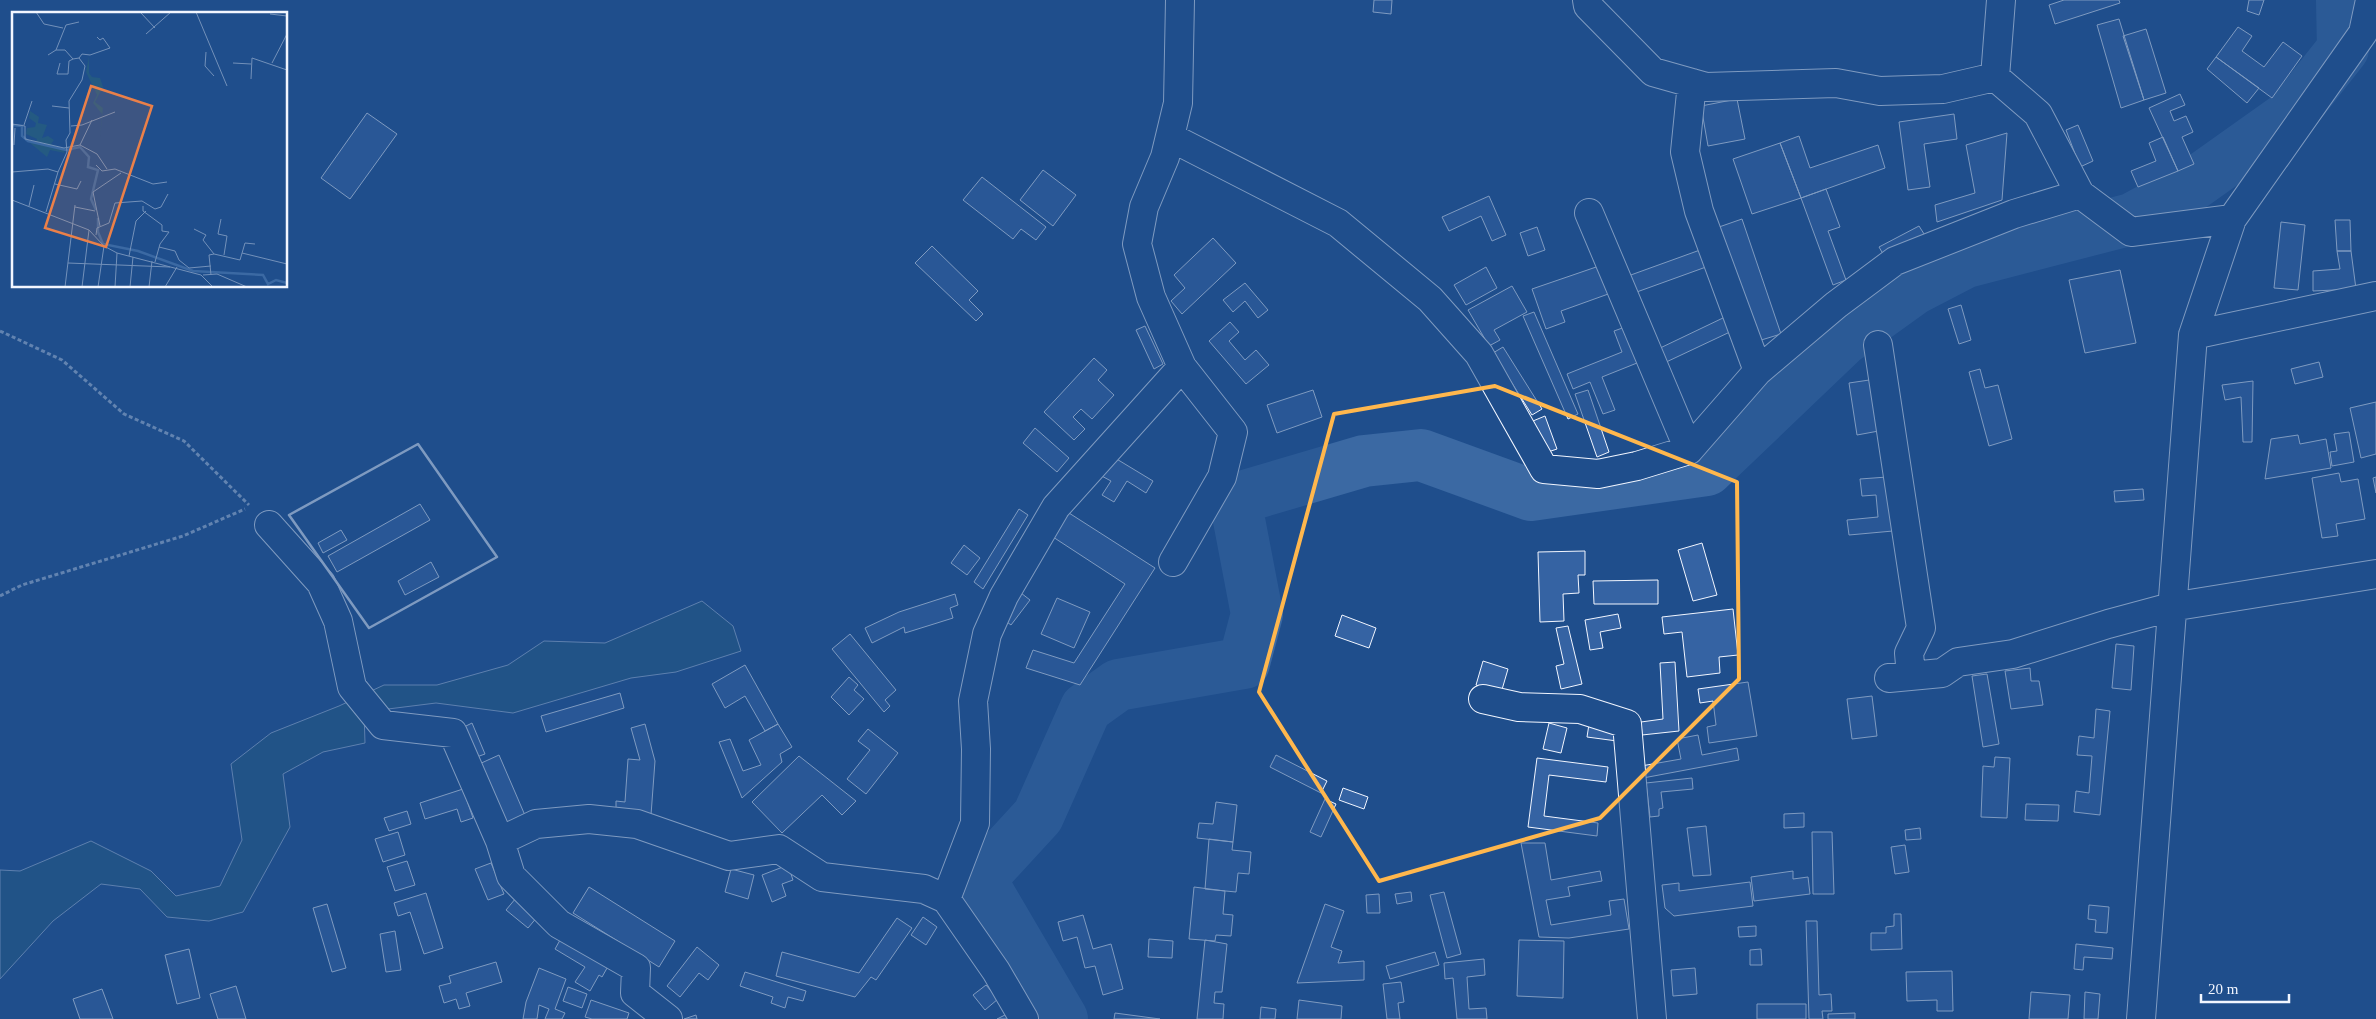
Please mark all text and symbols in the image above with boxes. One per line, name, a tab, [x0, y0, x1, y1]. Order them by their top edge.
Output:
inset map	[12, 12, 288, 288]
scale bar	[2201, 972, 2288, 1004]
text: 20 m	[2208, 981, 2239, 997]

